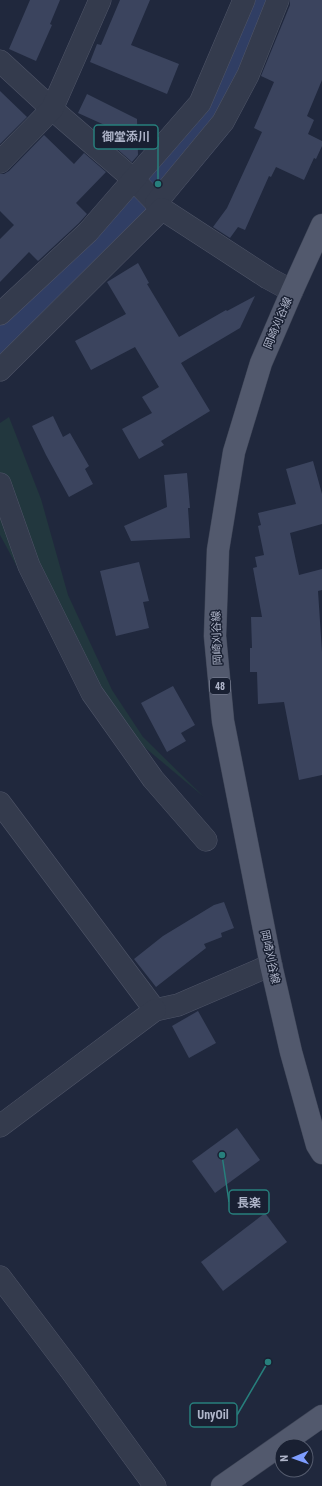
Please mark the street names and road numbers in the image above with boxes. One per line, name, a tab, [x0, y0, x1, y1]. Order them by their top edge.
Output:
street label: 岡崎刈谷線	[261, 295, 295, 351]
street label: 岡崎刈谷線	[210, 610, 224, 666]
road number: 48	[210, 678, 230, 694]
street label: 岡崎刈谷線	[258, 929, 282, 985]

